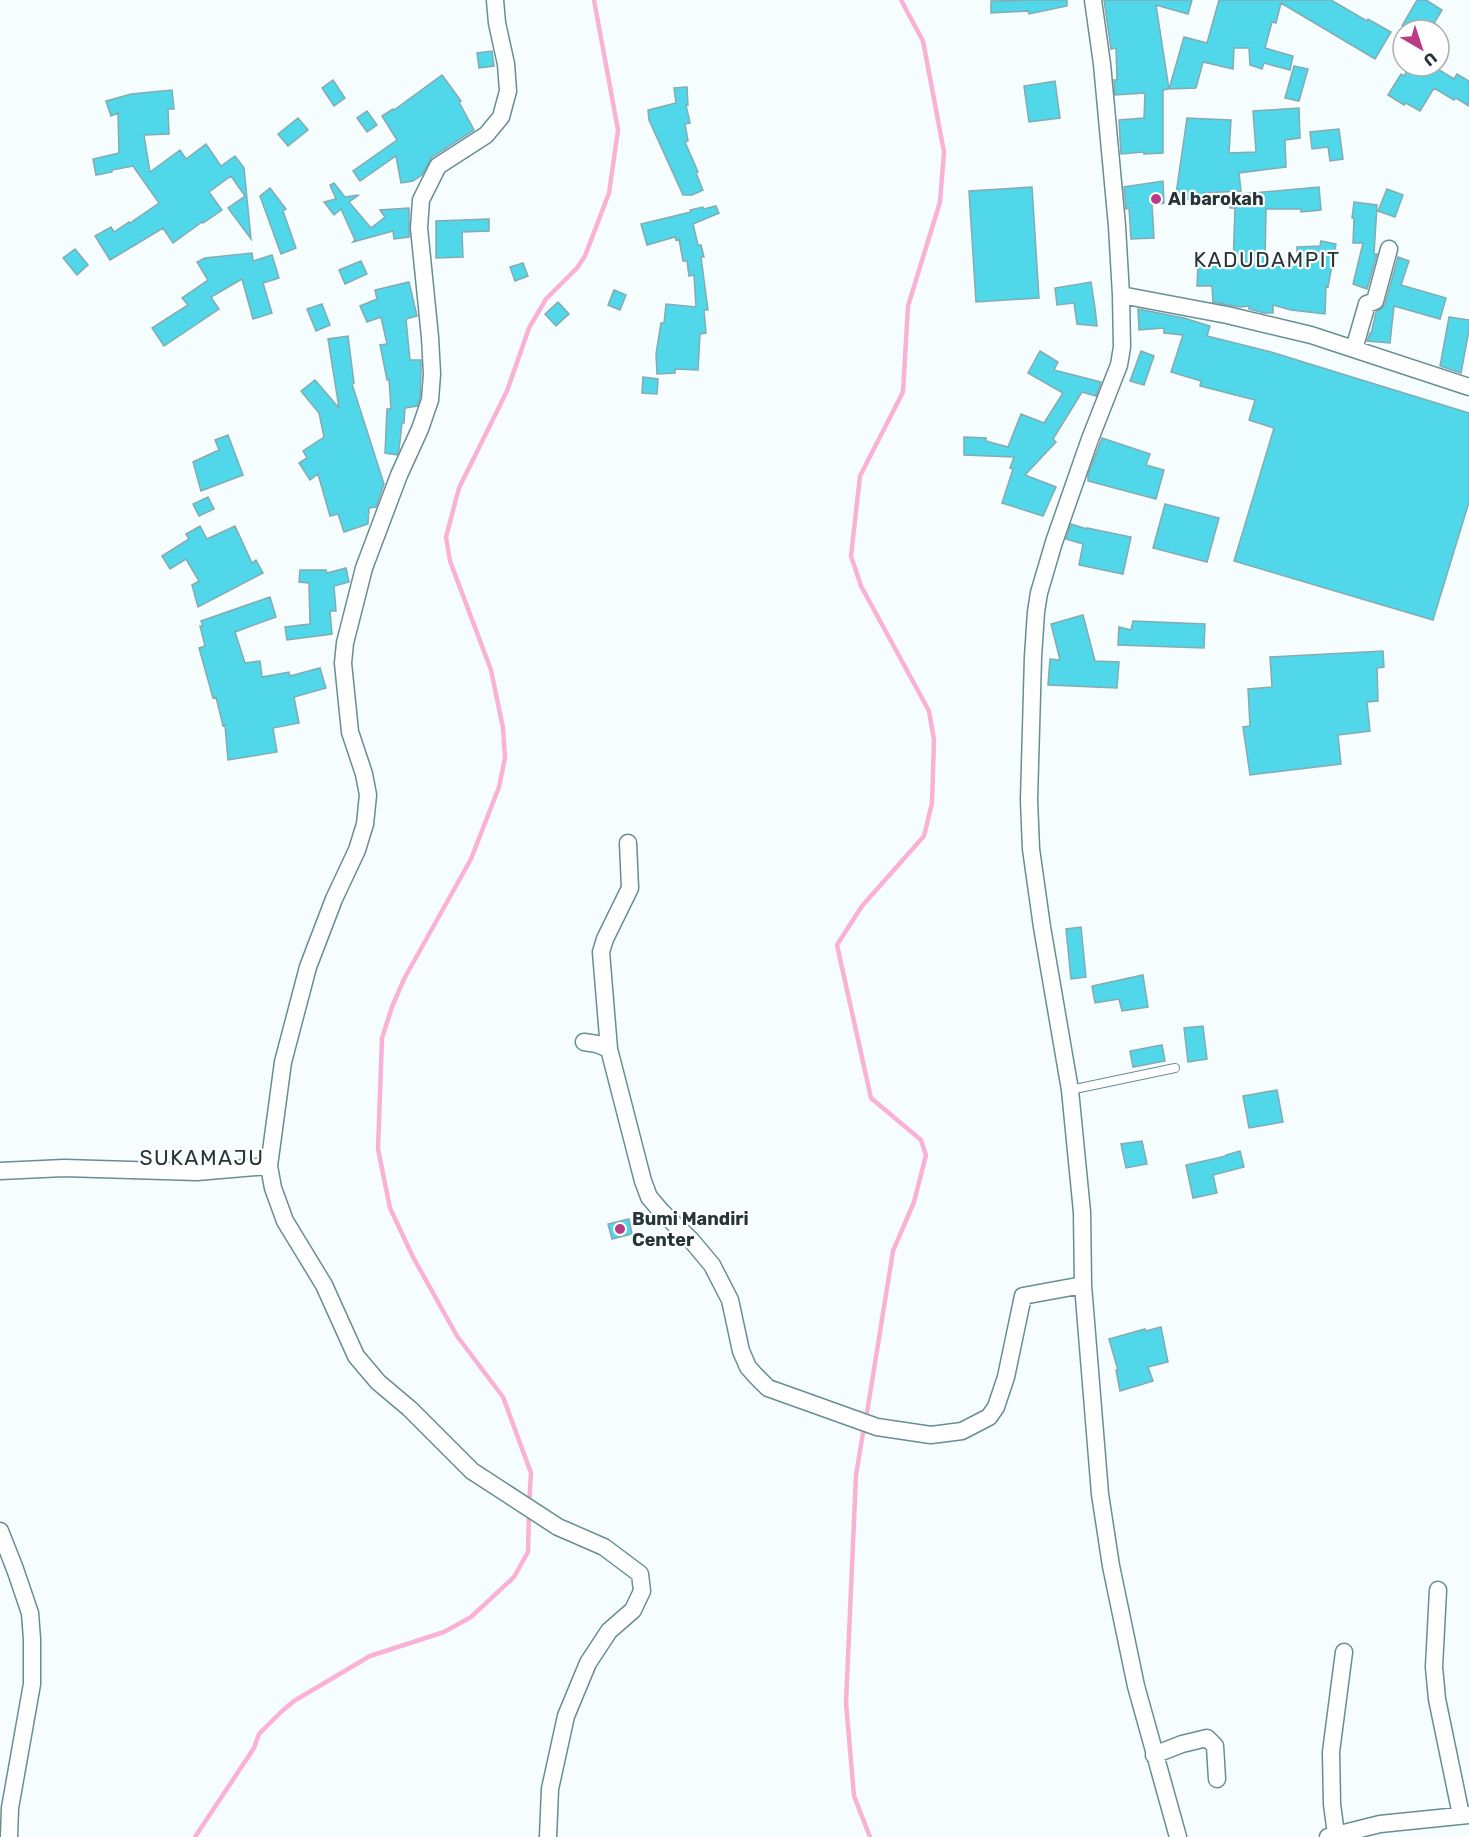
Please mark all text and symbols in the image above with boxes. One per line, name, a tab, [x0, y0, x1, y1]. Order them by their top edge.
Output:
north arrow	[1391, 18, 1451, 78]
text: U	[1420, 48, 1441, 70]
place label: Al barokah	[1168, 188, 1264, 210]
marker: Al barokah	[1149, 192, 1163, 206]
district label: KADUDAMPIT	[1193, 247, 1341, 272]
district label: SUKAMAJU	[139, 1145, 265, 1170]
place label: Bumi Mandiri Center	[632, 1208, 749, 1251]
marker: Bumi Mandiri Center	[613, 1222, 627, 1236]

